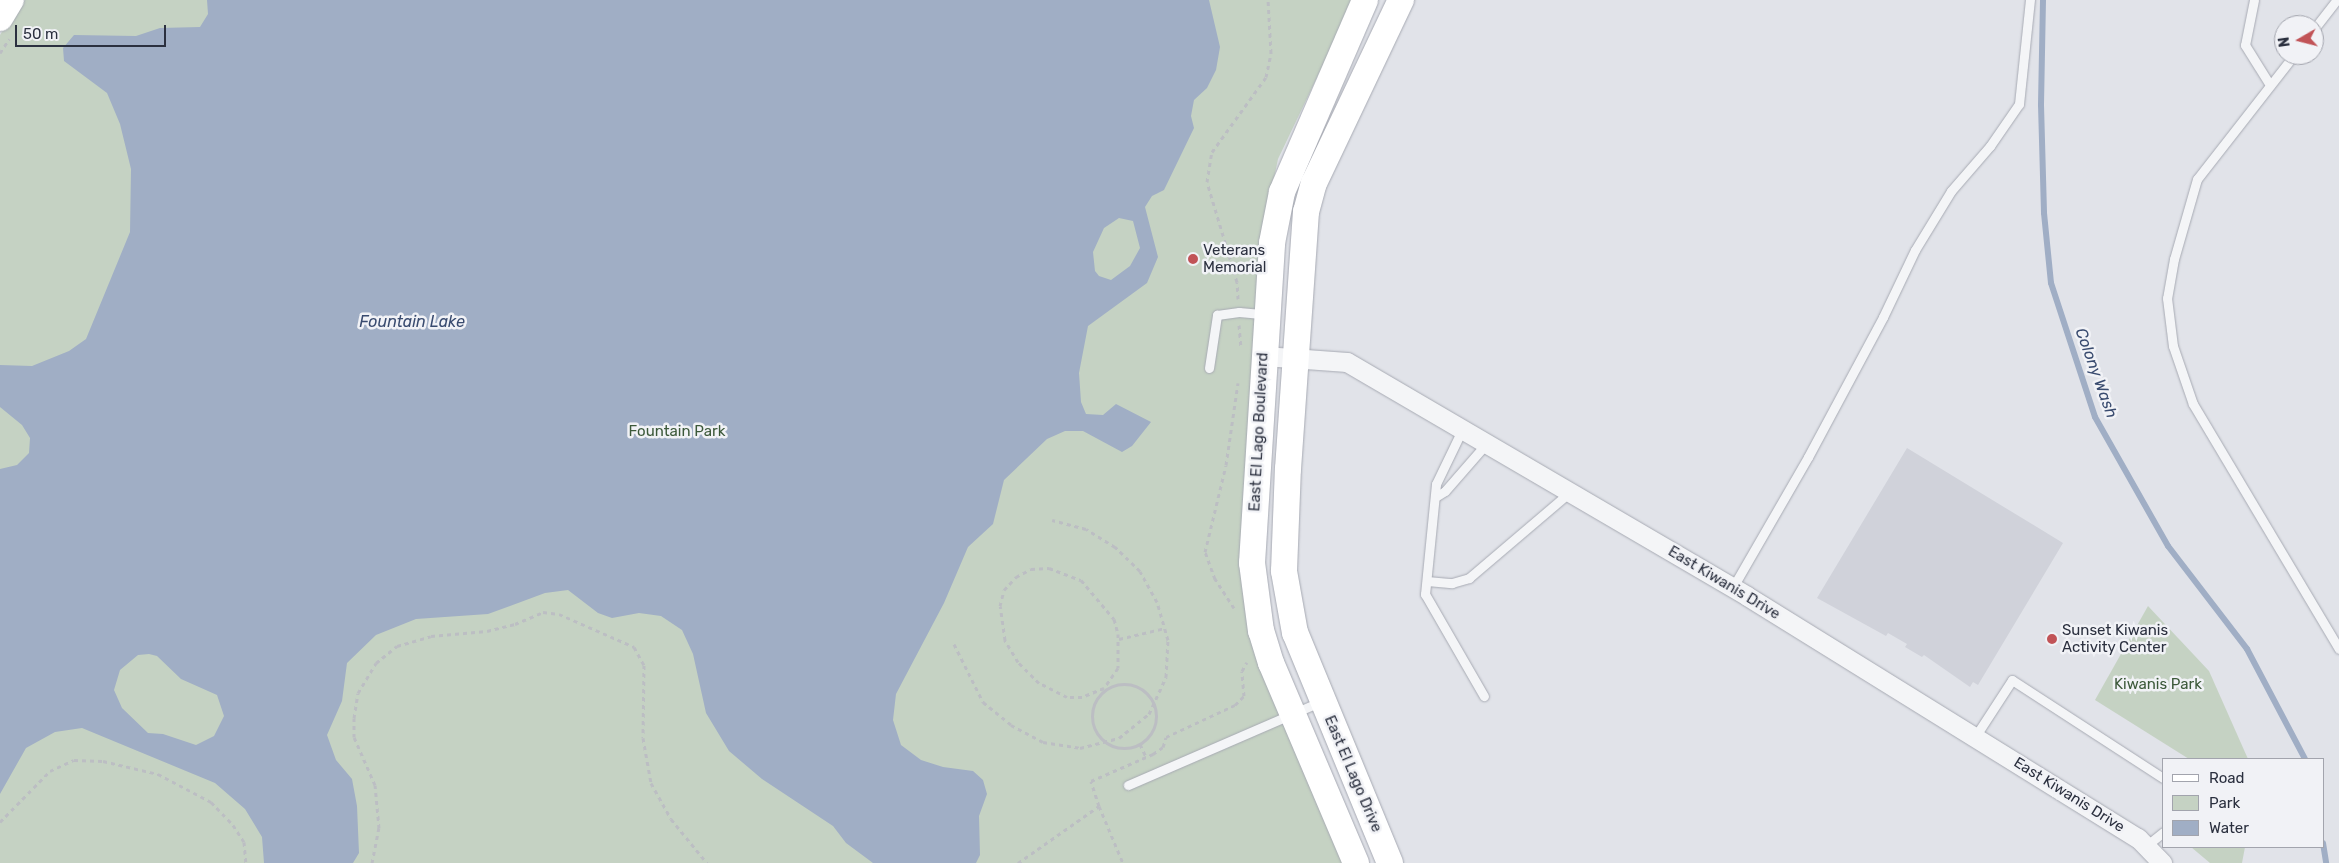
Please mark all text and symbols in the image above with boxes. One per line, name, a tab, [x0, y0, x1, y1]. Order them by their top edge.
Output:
scale bar	[18, 15, 169, 47]
north arrow	[2274, 15, 2324, 65]
text: 50 m	[23, 25, 58, 43]
text: N	[2276, 36, 2294, 48]
place label: Veterans Memorial	[1203, 241, 1267, 276]
marker: Veterans Memorial	[1187, 253, 1199, 265]
water label: Fountain Lake	[359, 312, 465, 332]
water label: Colony Wash	[2071, 325, 2121, 421]
street label: East El Lago Boulevard	[1246, 352, 1272, 512]
park label: Fountain Park	[629, 423, 725, 441]
street label: East Kiwanis Drive	[1665, 542, 1783, 624]
place label: Sunset Kiwanis Activity Center	[2062, 621, 2168, 656]
marker: Sunset Kiwanis Activity Center	[2046, 633, 2058, 645]
park label: Kiwanis Park	[2114, 676, 2202, 694]
street label: East El Lago Drive	[1320, 713, 1386, 835]
street label: East Kiwanis Drive	[2010, 754, 2128, 836]
legend	[2162, 758, 2324, 848]
text: Road	[2209, 769, 2245, 787]
text: Park	[2209, 794, 2240, 812]
text: Water	[2209, 819, 2249, 837]

